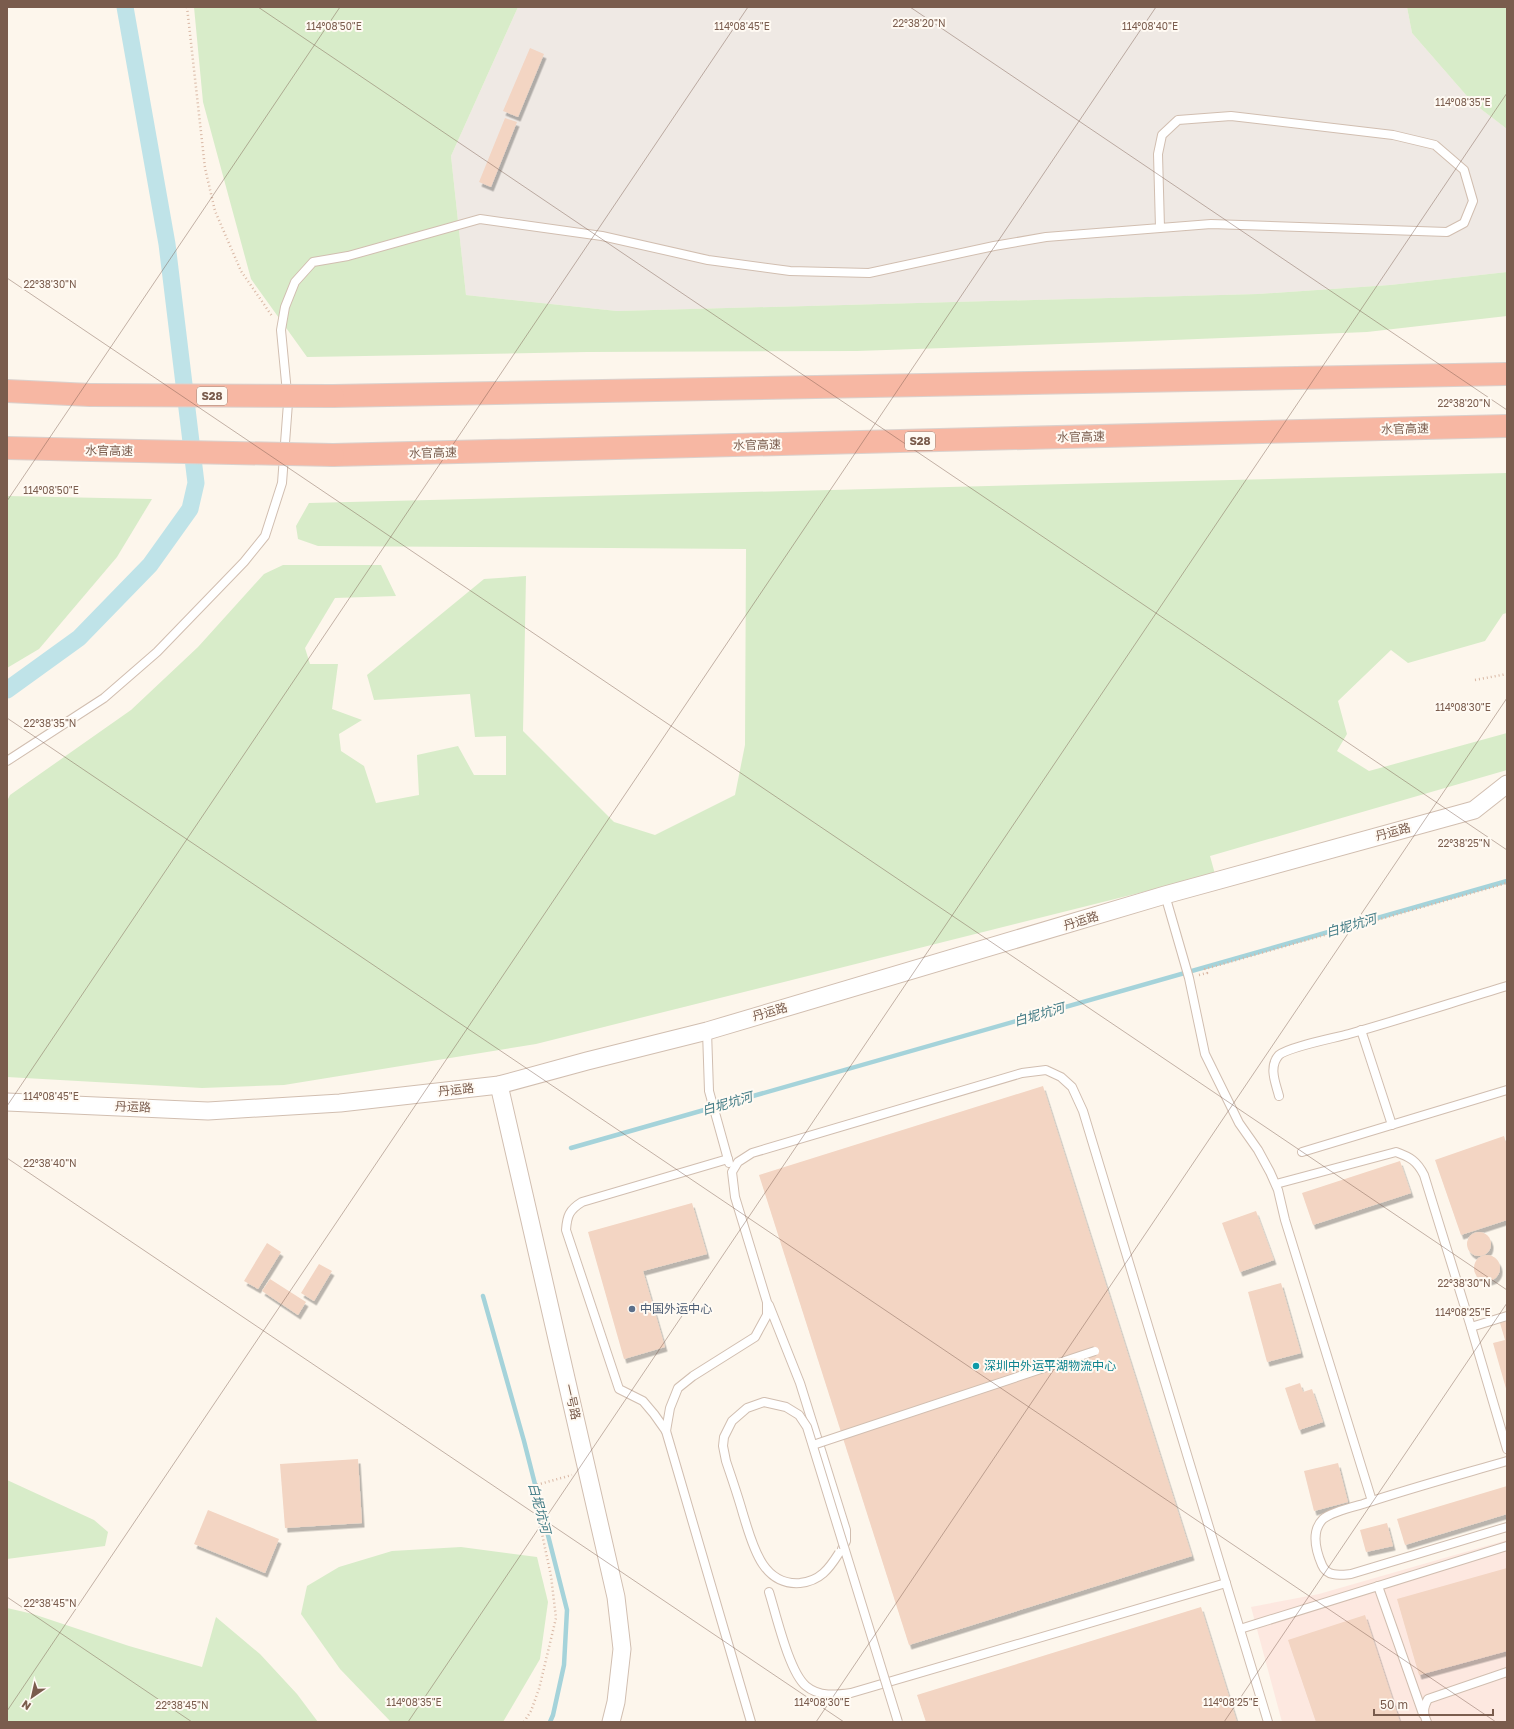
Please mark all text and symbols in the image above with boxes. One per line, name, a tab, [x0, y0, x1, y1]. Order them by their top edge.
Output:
text: 22°38'20"N	[892, 17, 946, 29]
text: 114°08'50"E	[306, 20, 362, 32]
text: 114°08'45"E	[714, 20, 770, 32]
text: 114°08'40"E	[1122, 20, 1178, 32]
text: 114°08'35"E	[1435, 96, 1491, 108]
text: 22°38'30"N	[23, 278, 77, 290]
road number: S28	[197, 387, 227, 405]
text: 22°38'20"N	[1437, 397, 1491, 409]
street label: 水官高速	[1381, 421, 1429, 436]
street label: 水官高速	[1057, 429, 1105, 444]
road number: S28	[905, 432, 935, 450]
street label: 水官高速	[733, 437, 781, 452]
street label: 水官高速	[85, 443, 133, 458]
street label: 水官高速	[409, 445, 457, 460]
text: 114°08'50"E	[23, 484, 79, 496]
text: 114°08'30"E	[1435, 701, 1491, 713]
text: 22°38'35"N	[24, 717, 76, 729]
street label: 丹运路	[1374, 820, 1412, 843]
text: 22°38'25"N	[1438, 837, 1490, 849]
street label: 丹运路	[1061, 908, 1100, 933]
water label: 白坭坑河	[1324, 909, 1381, 940]
water label: 白坭坑河	[1012, 998, 1069, 1029]
street label: 丹运路	[750, 999, 789, 1024]
street label: 丹运路	[437, 1080, 475, 1099]
water label: 白坭坑河	[700, 1087, 757, 1118]
text: 114°08'45"E	[23, 1090, 79, 1102]
street label: 丹运路	[115, 1098, 151, 1115]
text: 22°38'40"N	[23, 1157, 77, 1169]
text: 22°38'30"N	[1437, 1277, 1491, 1289]
place label: 中国外运中心	[640, 1301, 712, 1316]
marker: 中国外运中心	[627, 1304, 637, 1314]
text: 114°08'25"E	[1435, 1306, 1491, 1318]
place label: 深圳中外运平湖物流中心	[984, 1358, 1116, 1373]
marker: 深圳中外运平湖物流中心	[971, 1361, 981, 1371]
street label: 一号路	[561, 1383, 584, 1421]
water label: 白坭坑河	[526, 1481, 555, 1538]
text: 22°38'45"N	[23, 1597, 77, 1609]
north arrow	[12, 1677, 52, 1717]
scale bar	[1374, 1691, 1493, 1717]
text: 114°08'35"E	[386, 1696, 442, 1708]
text: 114°08'30"E	[794, 1696, 850, 1708]
text: 114°08'25"E	[1203, 1696, 1259, 1708]
text: 50 m	[1380, 1697, 1408, 1712]
text: N	[19, 1698, 33, 1713]
text: 22°38'45"N	[155, 1699, 209, 1711]

